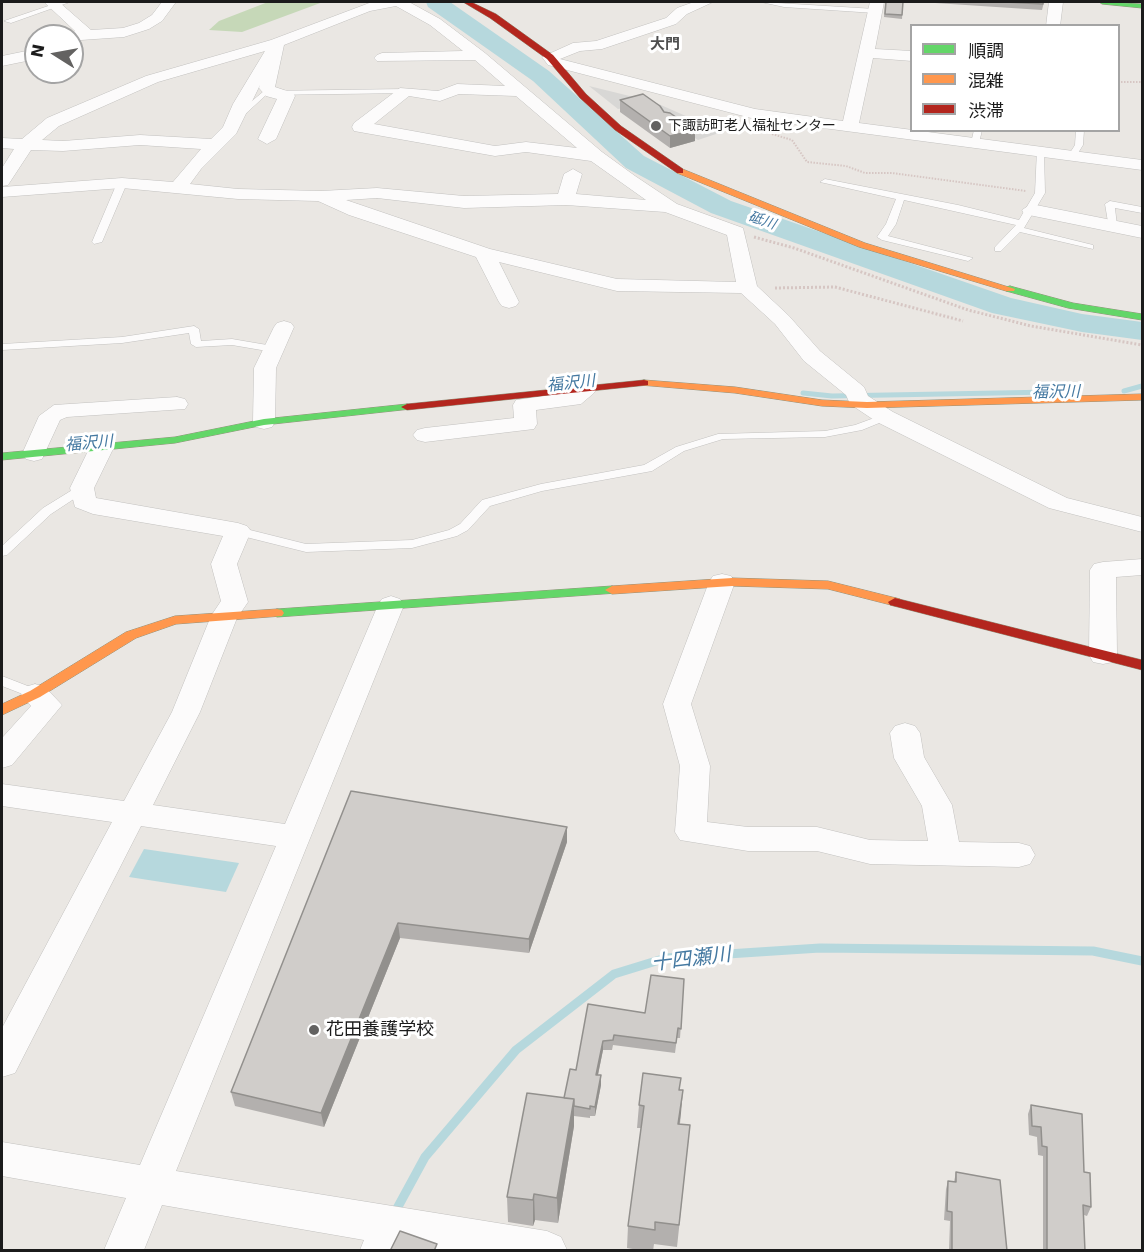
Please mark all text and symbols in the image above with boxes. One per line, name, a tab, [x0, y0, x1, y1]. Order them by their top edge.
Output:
north arrow	[24, 24, 84, 84]
legend	[910, 24, 1120, 132]
district label: 大門	[650, 36, 680, 54]
text: 順調	[968, 40, 1004, 61]
text: N	[27, 42, 48, 59]
text: 混雑	[968, 70, 1004, 91]
text: 渋滞	[968, 100, 1004, 121]
place label: 下諏訪町老人福祉センター	[668, 118, 836, 134]
marker: 下諏訪町老人福祉センター	[649, 119, 663, 133]
water label: 砥川	[746, 208, 778, 234]
water label: 福沢川	[546, 372, 596, 396]
water label: 福沢川	[1032, 383, 1080, 403]
water label: 福沢川	[64, 432, 114, 456]
water label: 十四瀬川	[650, 943, 732, 977]
place label: 花田養護学校	[326, 1019, 434, 1041]
marker: 花田養護学校	[307, 1023, 321, 1037]

